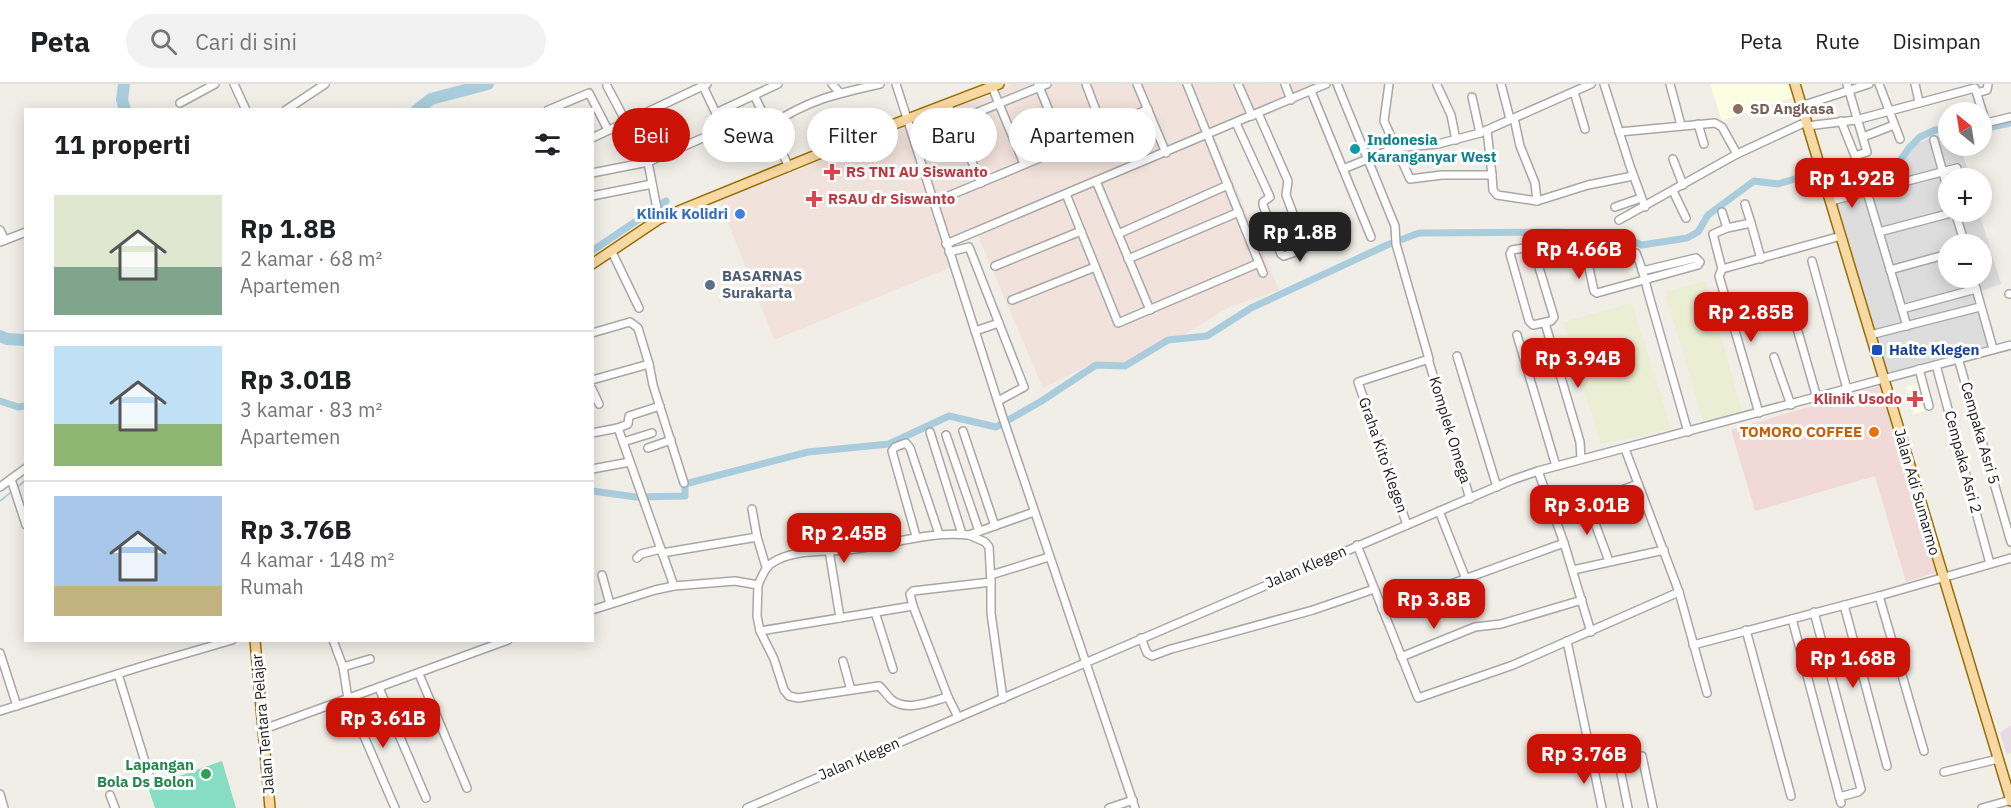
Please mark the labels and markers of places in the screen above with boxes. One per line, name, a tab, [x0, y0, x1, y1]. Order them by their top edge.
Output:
place label: SD Angkasa	[1750, 99, 1835, 118]
marker: SD Angkasa	[1731, 102, 1745, 116]
place label: Indonesia Karanganyar West	[1367, 130, 1497, 166]
marker: Indonesia Karanganyar West	[1348, 142, 1362, 156]
pin: Rp 1.92B	[1790, 158, 1914, 209]
place label: RS TNI AU Siswanto	[846, 162, 988, 181]
marker: RS TNI AU Siswanto	[823, 163, 841, 181]
place label: RSAU dr Siswanto	[828, 189, 955, 208]
marker: RSAU dr Siswanto	[805, 190, 823, 208]
place label: Klinik Kolidri	[637, 204, 728, 223]
marker: Klinik Kolidri	[733, 207, 747, 221]
pin: Rp 1.8B	[1245, 212, 1355, 263]
pin: Rp 4.66B	[1517, 229, 1641, 280]
place label: BASARNAS Surakarta	[722, 266, 802, 302]
marker: BASARNAS Surakarta	[703, 278, 717, 292]
pin: Rp 2.85B	[1689, 292, 1813, 343]
pin: Rp 3.94B	[1516, 338, 1640, 389]
place label: Halte Klegen	[1889, 340, 1979, 359]
marker: Halte Klegen	[1870, 343, 1884, 357]
place label: Klinik Usodo	[1813, 389, 1902, 408]
marker: Klinik Usodo	[1906, 390, 1924, 408]
place label: TOMORO COFFEE	[1740, 422, 1862, 441]
marker: TOMORO COFFEE	[1867, 425, 1881, 439]
pin: Rp 3.01B	[1525, 485, 1649, 536]
pin: Rp 2.45B	[782, 513, 906, 564]
pin: Rp 3.8B	[1379, 579, 1489, 630]
pin: Rp 1.68B	[1791, 638, 1915, 689]
pin: Rp 3.61B	[321, 698, 445, 749]
pin: Rp 3.76B	[1522, 734, 1646, 785]
place label: Lapangan Bola Ds Bolon	[97, 755, 194, 791]
marker: Lapangan Bola Ds Bolon	[199, 767, 213, 781]

